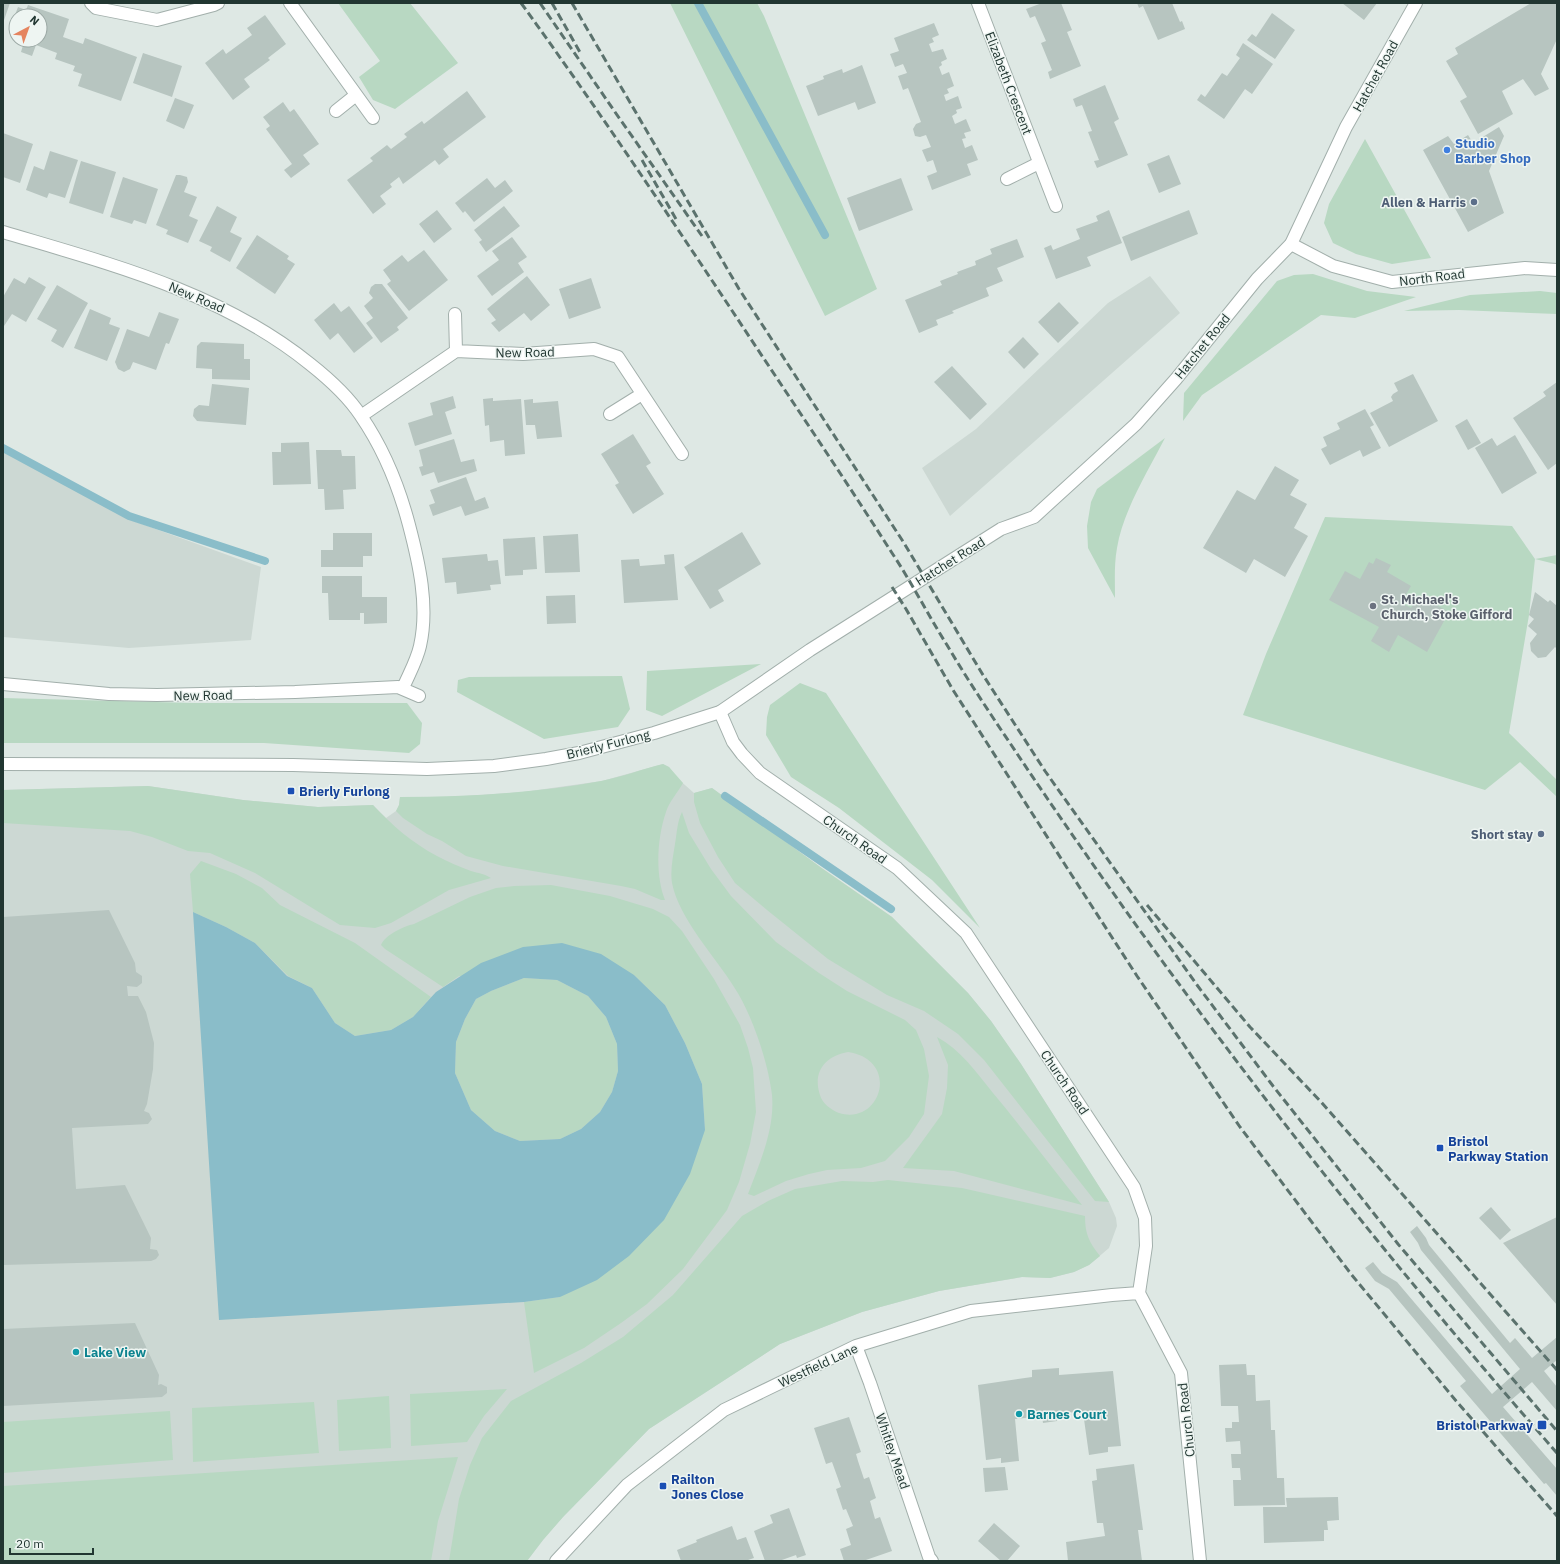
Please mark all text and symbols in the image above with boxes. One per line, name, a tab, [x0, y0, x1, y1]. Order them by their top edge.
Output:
north arrow	[8, 8, 48, 48]
text: N	[27, 13, 42, 28]
street label: Elizabeth Crescent	[981, 29, 1036, 137]
street label: Hatchet Road	[1349, 37, 1402, 115]
place label: Studio Barber Shop	[1455, 135, 1531, 167]
marker: Studio Barber Shop	[1442, 145, 1452, 155]
place label: Allen & Harris	[1381, 194, 1466, 211]
marker: Allen & Harris	[1469, 197, 1479, 207]
street label: North Road	[1398, 265, 1466, 290]
street label: New Road	[166, 278, 227, 317]
street label: Hatchet Road	[1171, 310, 1234, 382]
street label: New Road	[495, 343, 555, 362]
street label: Hatchet Road	[912, 533, 988, 590]
place label: St. Michael's Church, Stoke Gifford	[1381, 591, 1512, 623]
marker: St. Michael's Church, Stoke Gifford	[1368, 601, 1378, 611]
street label: New Road	[173, 686, 233, 705]
street label: Brierly Furlong	[565, 726, 652, 763]
place label: Brierly Furlong	[299, 783, 390, 800]
marker: Brierly Furlong	[286, 786, 296, 796]
street label: Church Road	[819, 811, 890, 868]
place label: Short stay	[1471, 826, 1533, 843]
marker: Short stay	[1536, 829, 1546, 839]
street label: Church Road	[1037, 1047, 1092, 1118]
place label: Bristol Parkway Station	[1448, 1133, 1549, 1165]
marker: Bristol Parkway Station	[1435, 1143, 1445, 1153]
street label: Westfield Lane	[776, 1340, 861, 1391]
place label: Lake View	[84, 1344, 146, 1361]
marker: Lake View	[71, 1347, 81, 1357]
street label: Church Road	[1174, 1382, 1199, 1458]
place label: Barnes Court	[1027, 1406, 1107, 1423]
marker: Barnes Court	[1014, 1409, 1024, 1419]
street label: Whitley Mead	[872, 1411, 913, 1491]
place label: Bristol Parkway	[1436, 1417, 1533, 1434]
marker: Bristol Parkway	[1536, 1419, 1548, 1431]
place label: Railton Jones Close	[671, 1471, 744, 1503]
marker: Railton Jones Close	[658, 1481, 668, 1491]
scale bar	[10, 1530, 93, 1556]
text: 20 m	[16, 1536, 44, 1551]

